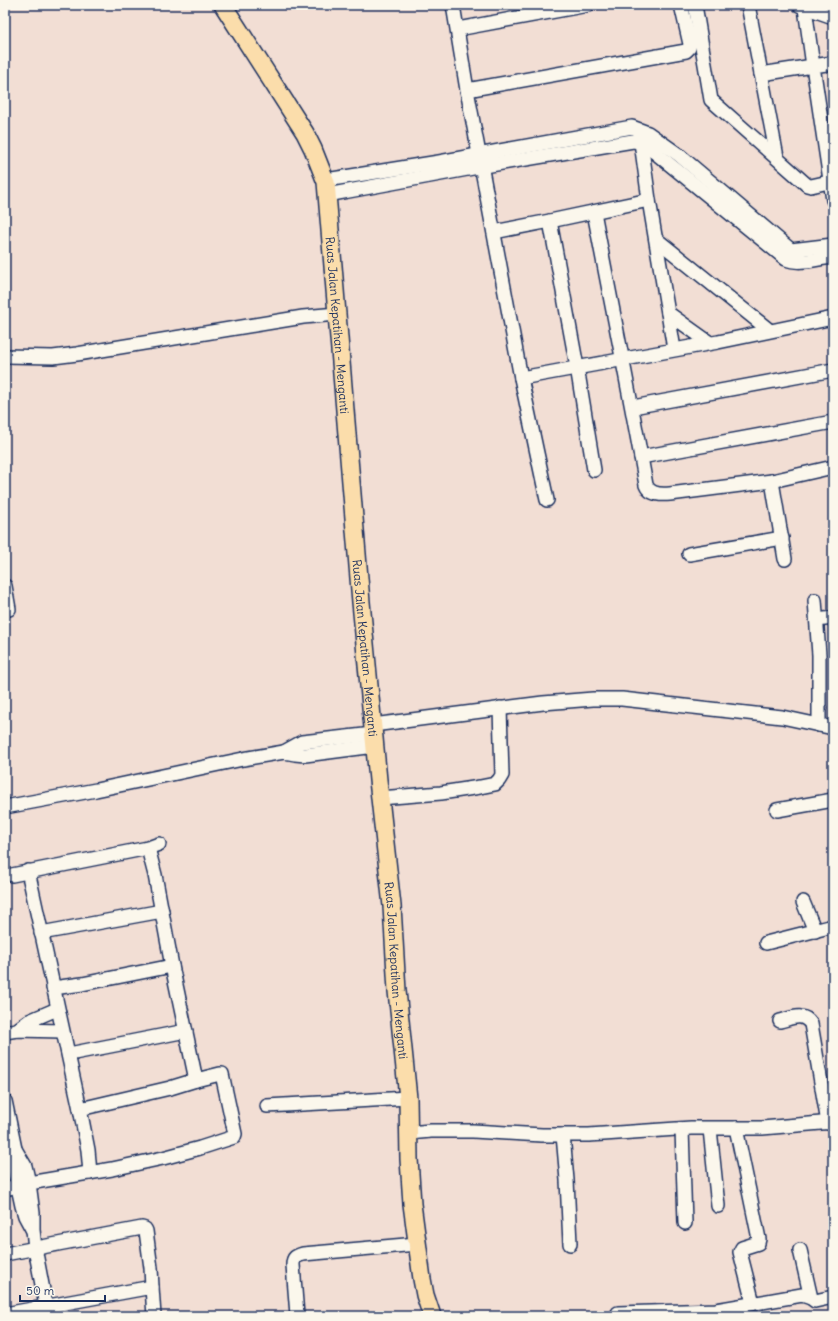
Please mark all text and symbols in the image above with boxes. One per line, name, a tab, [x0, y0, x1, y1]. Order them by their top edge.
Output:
street label: Ruas Jalan Kepatihan - Menganti	[323, 236, 353, 414]
street label: Ruas Jalan Kepatihan - Menganti	[350, 559, 381, 737]
street label: Ruas Jalan Kepatihan - Menganti	[382, 881, 411, 1060]
scale bar	[20, 1277, 105, 1303]
text: 50 m	[26, 1283, 55, 1298]

